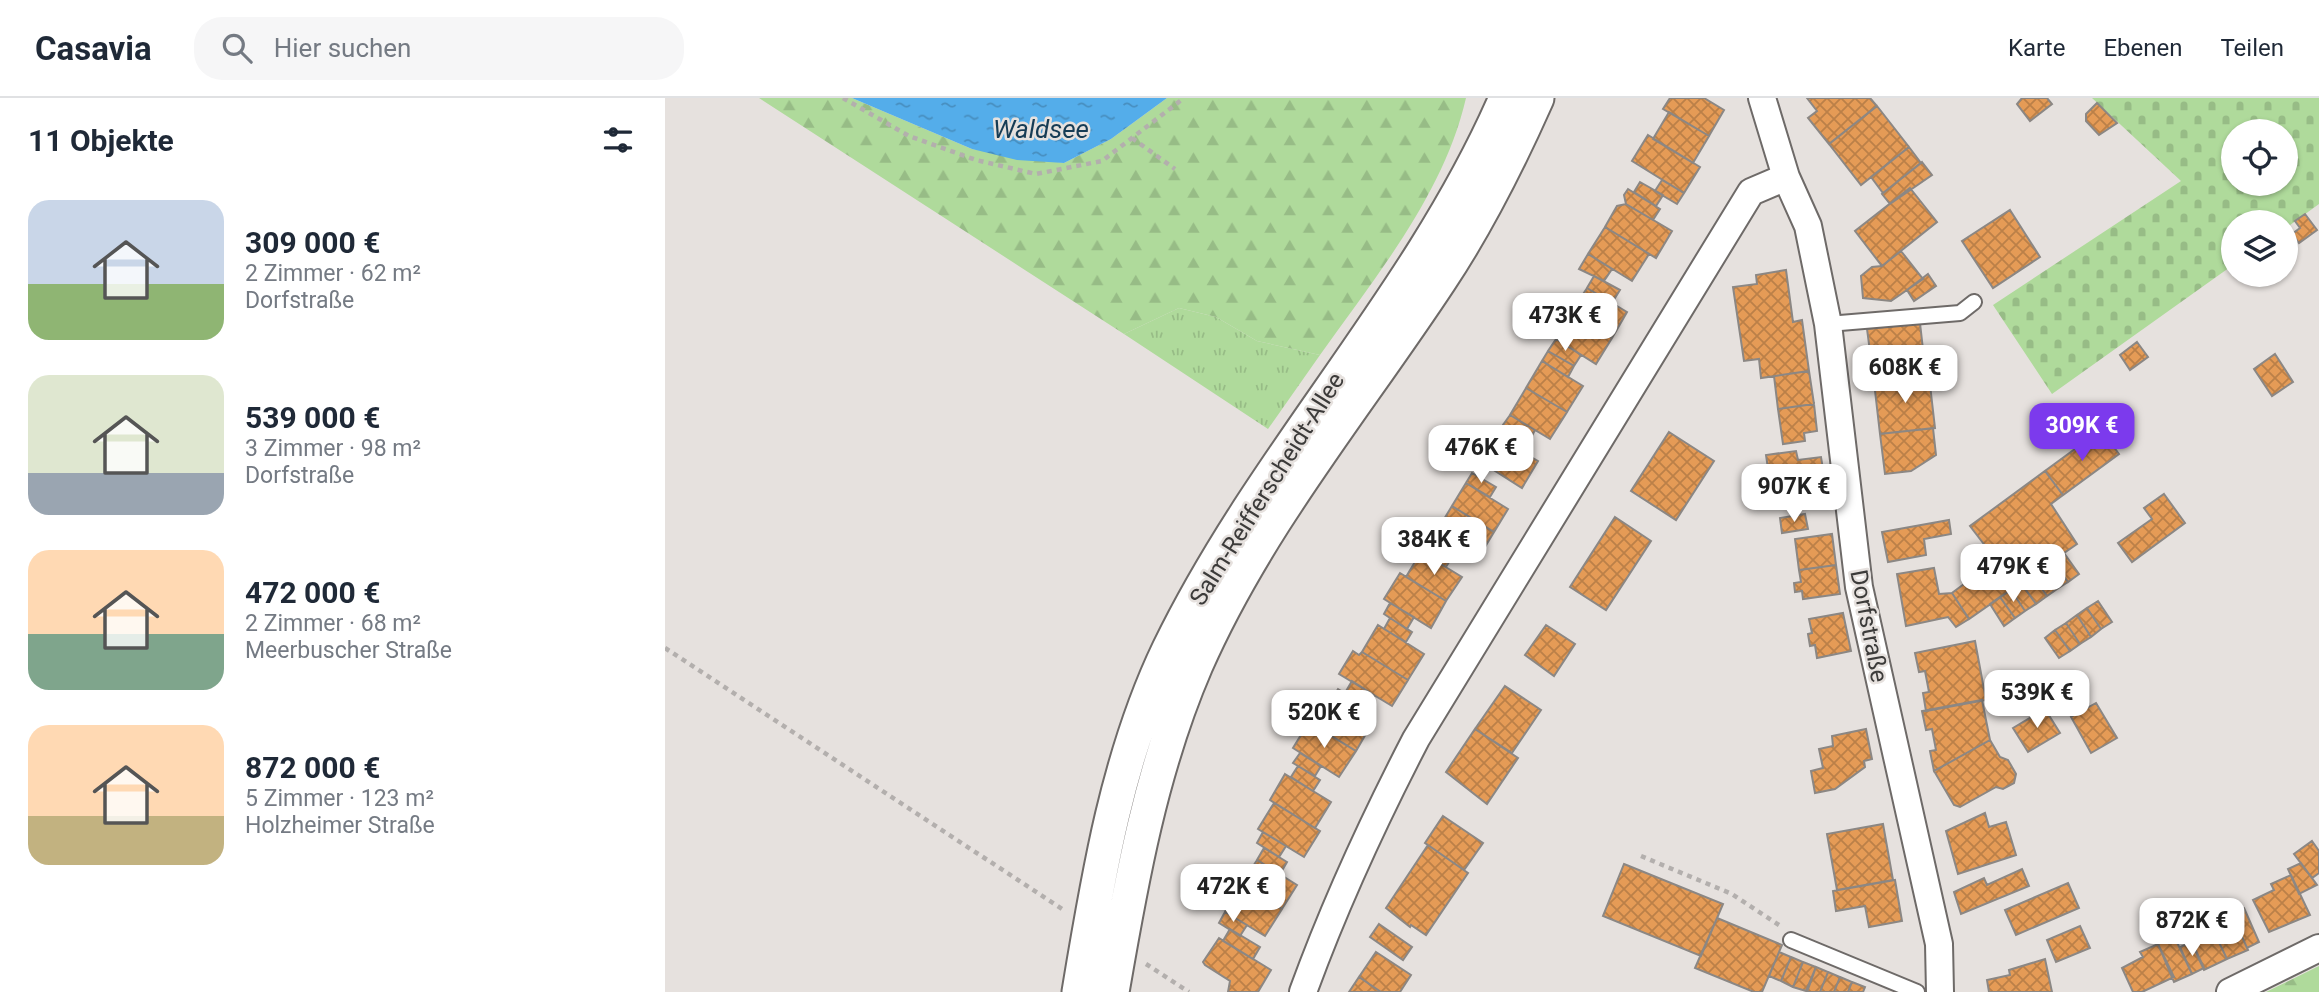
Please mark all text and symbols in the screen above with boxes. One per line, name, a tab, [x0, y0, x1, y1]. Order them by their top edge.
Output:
search box	[194, 17, 684, 80]
text: Casavia	[35, 29, 152, 68]
icon: search	[218, 29, 256, 67]
text: Hier suchen	[274, 33, 411, 63]
text: Karte	[2008, 34, 2065, 62]
text: Ebenen	[2103, 34, 2182, 62]
text: Teilen	[2220, 34, 2284, 62]
water label: Waldsee	[993, 114, 1089, 144]
map controls	[2221, 119, 2298, 287]
button: locate	[2221, 119, 2298, 196]
icon: filters	[599, 121, 637, 159]
text: 11 Objekte	[28, 123, 174, 158]
button: layers	[2221, 210, 2298, 287]
text: 309 000 €	[245, 225, 380, 260]
icon: home	[84, 228, 168, 312]
text: 2 Zimmer · 62 m²	[245, 260, 421, 287]
text: Dorfstraße	[245, 287, 354, 314]
pin: 473K €	[1508, 294, 1622, 353]
text: 473K €	[1528, 302, 1602, 329]
pin: 608K €	[1848, 345, 1962, 405]
text: 608K €	[1868, 354, 1942, 381]
street label: Salm-Reifferscheidt-Allee	[1184, 368, 1350, 610]
text: 539 000 €	[245, 400, 380, 435]
icon: home	[84, 403, 168, 487]
pin: 309K €	[2025, 404, 2139, 463]
text: 309K €	[2045, 412, 2119, 439]
pin: 476K €	[1424, 426, 1538, 485]
text: 476K €	[1444, 434, 1518, 461]
text: 3 Zimmer · 98 m²	[245, 435, 421, 462]
text: Dorfstraße	[245, 462, 354, 489]
pin: 907K €	[1737, 464, 1851, 524]
text: 907K €	[1757, 473, 1831, 500]
pin: 384K €	[1377, 518, 1491, 577]
text: 384K €	[1397, 526, 1471, 553]
pin: 479K €	[1956, 545, 2070, 604]
text: 479K €	[1976, 553, 2050, 580]
street label: Dorfstraße	[1844, 567, 1894, 685]
text: 472 000 €	[245, 575, 380, 610]
icon: home	[84, 578, 168, 662]
text: 2 Zimmer · 68 m²	[245, 610, 421, 637]
text: Meerbuscher Straße	[245, 637, 452, 664]
pin: 539K €	[1980, 670, 2094, 730]
text: 539K €	[2000, 679, 2074, 706]
pin: 520K €	[1267, 690, 1381, 750]
text: 520K €	[1287, 699, 1361, 726]
text: 872 000 €	[245, 750, 380, 785]
icon: home	[84, 753, 168, 837]
text: 5 Zimmer · 123 m²	[245, 785, 434, 812]
text: Holzheimer Straße	[245, 812, 435, 839]
pin: 472K €	[1176, 864, 1290, 924]
text: 472K €	[1196, 873, 1270, 900]
pin: 872K €	[2135, 898, 2249, 958]
text: 872K €	[2155, 907, 2229, 934]

